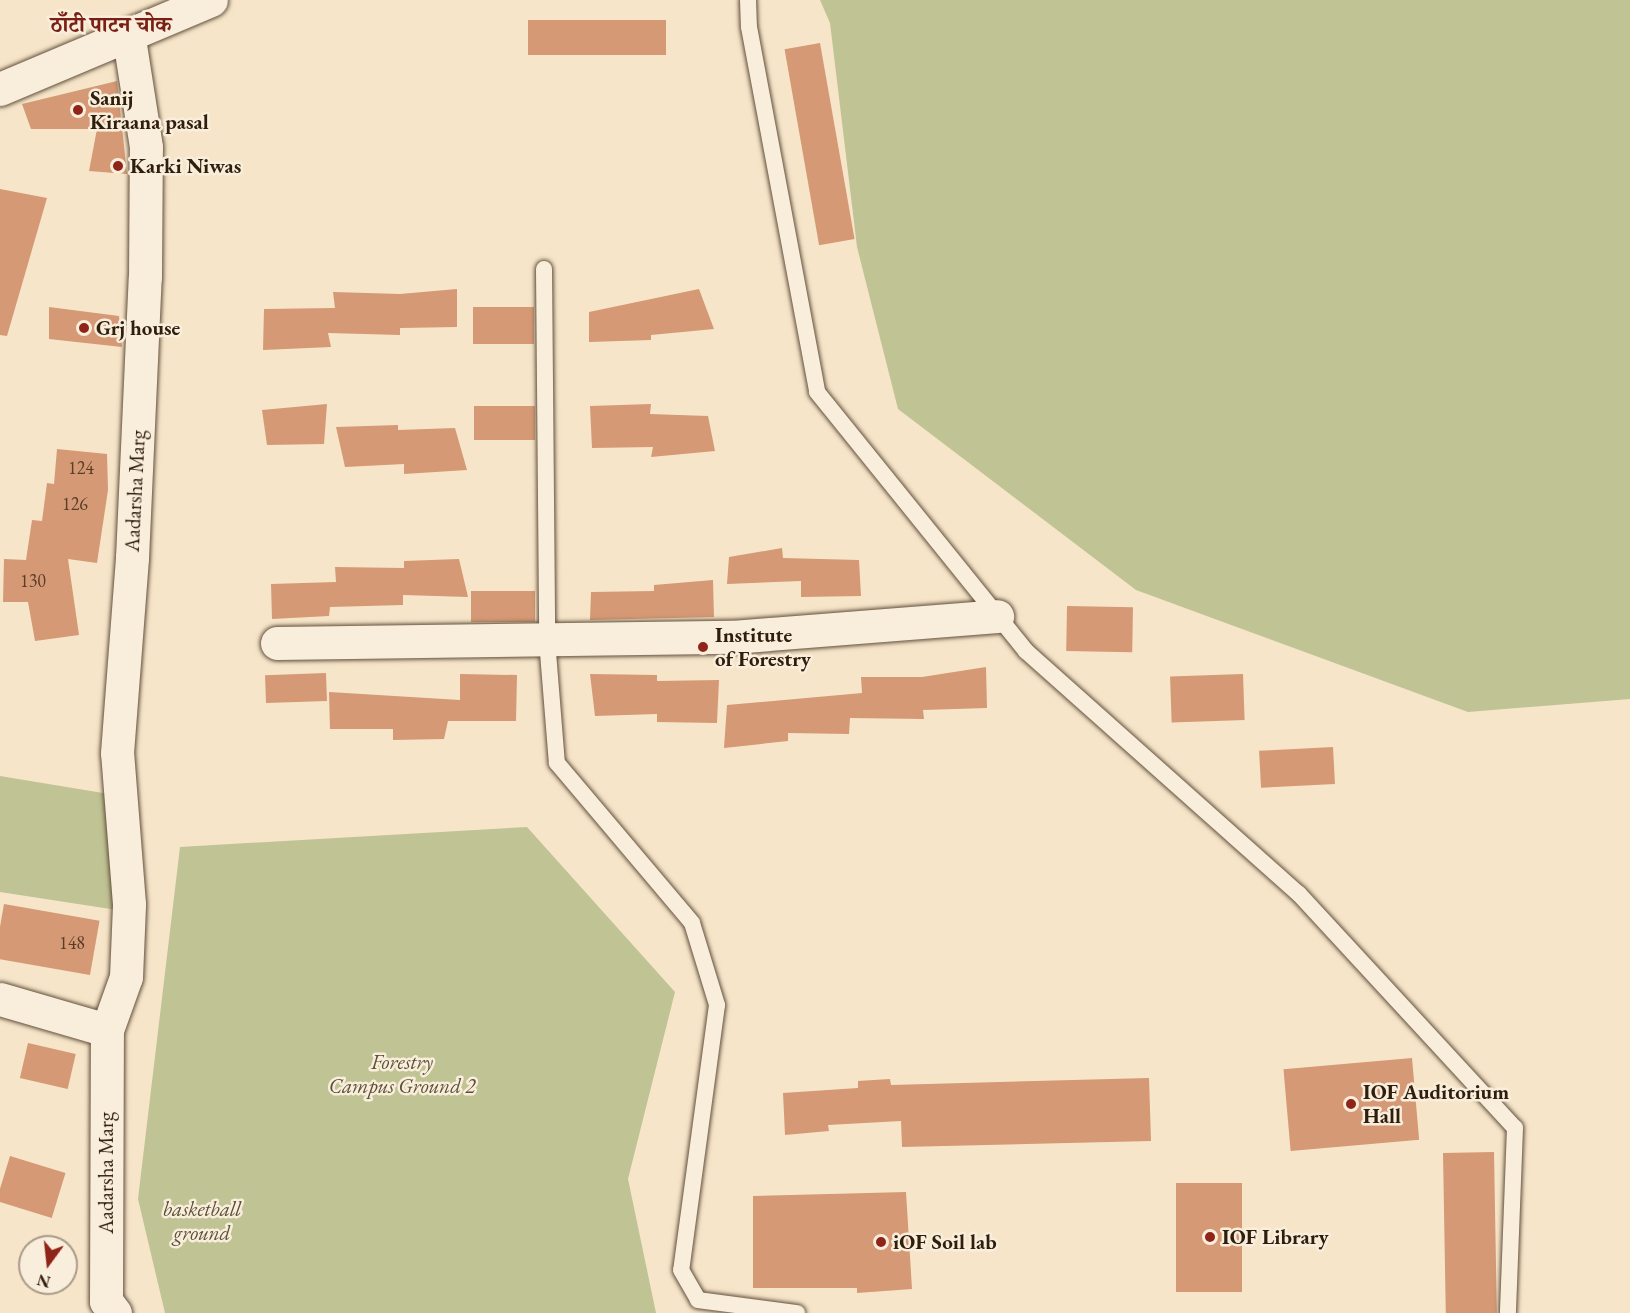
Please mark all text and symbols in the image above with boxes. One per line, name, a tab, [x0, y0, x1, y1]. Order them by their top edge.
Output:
district label: ठाँटी पाटन चोक	[50, 12, 172, 38]
place label: Sanij Kiraana pasal	[90, 85, 209, 135]
marker: Sanij Kiraana pasal	[71, 103, 85, 117]
place label: Karki Niwas	[130, 153, 241, 179]
marker: Karki Niwas	[111, 159, 125, 173]
place label: Grj house	[96, 315, 180, 341]
marker: Grj house	[77, 321, 91, 335]
street label: Aadarsha Marg	[119, 429, 151, 553]
house number: 124	[68, 457, 94, 479]
house number: 126	[62, 493, 88, 515]
house number: 130	[20, 570, 46, 592]
place label: Institute of Forestry	[715, 622, 811, 672]
marker: Institute of Forestry	[696, 640, 710, 654]
house number: 148	[59, 932, 85, 954]
park label: Forestry Campus Ground 2	[329, 1049, 475, 1099]
place label: IOF Auditorium Hall	[1363, 1079, 1509, 1129]
marker: IOF Auditorium Hall	[1344, 1097, 1358, 1111]
street label: Aadarsha Marg	[93, 1112, 119, 1234]
park label: basketball ground	[163, 1196, 241, 1246]
place label: IOF Library	[1222, 1224, 1329, 1250]
place label: iOF Soil lab	[893, 1229, 997, 1255]
marker: IOF Library	[1203, 1230, 1217, 1244]
north arrow	[18, 1235, 78, 1295]
marker: iOF Soil lab	[874, 1235, 888, 1249]
text: N	[35, 1269, 53, 1293]

